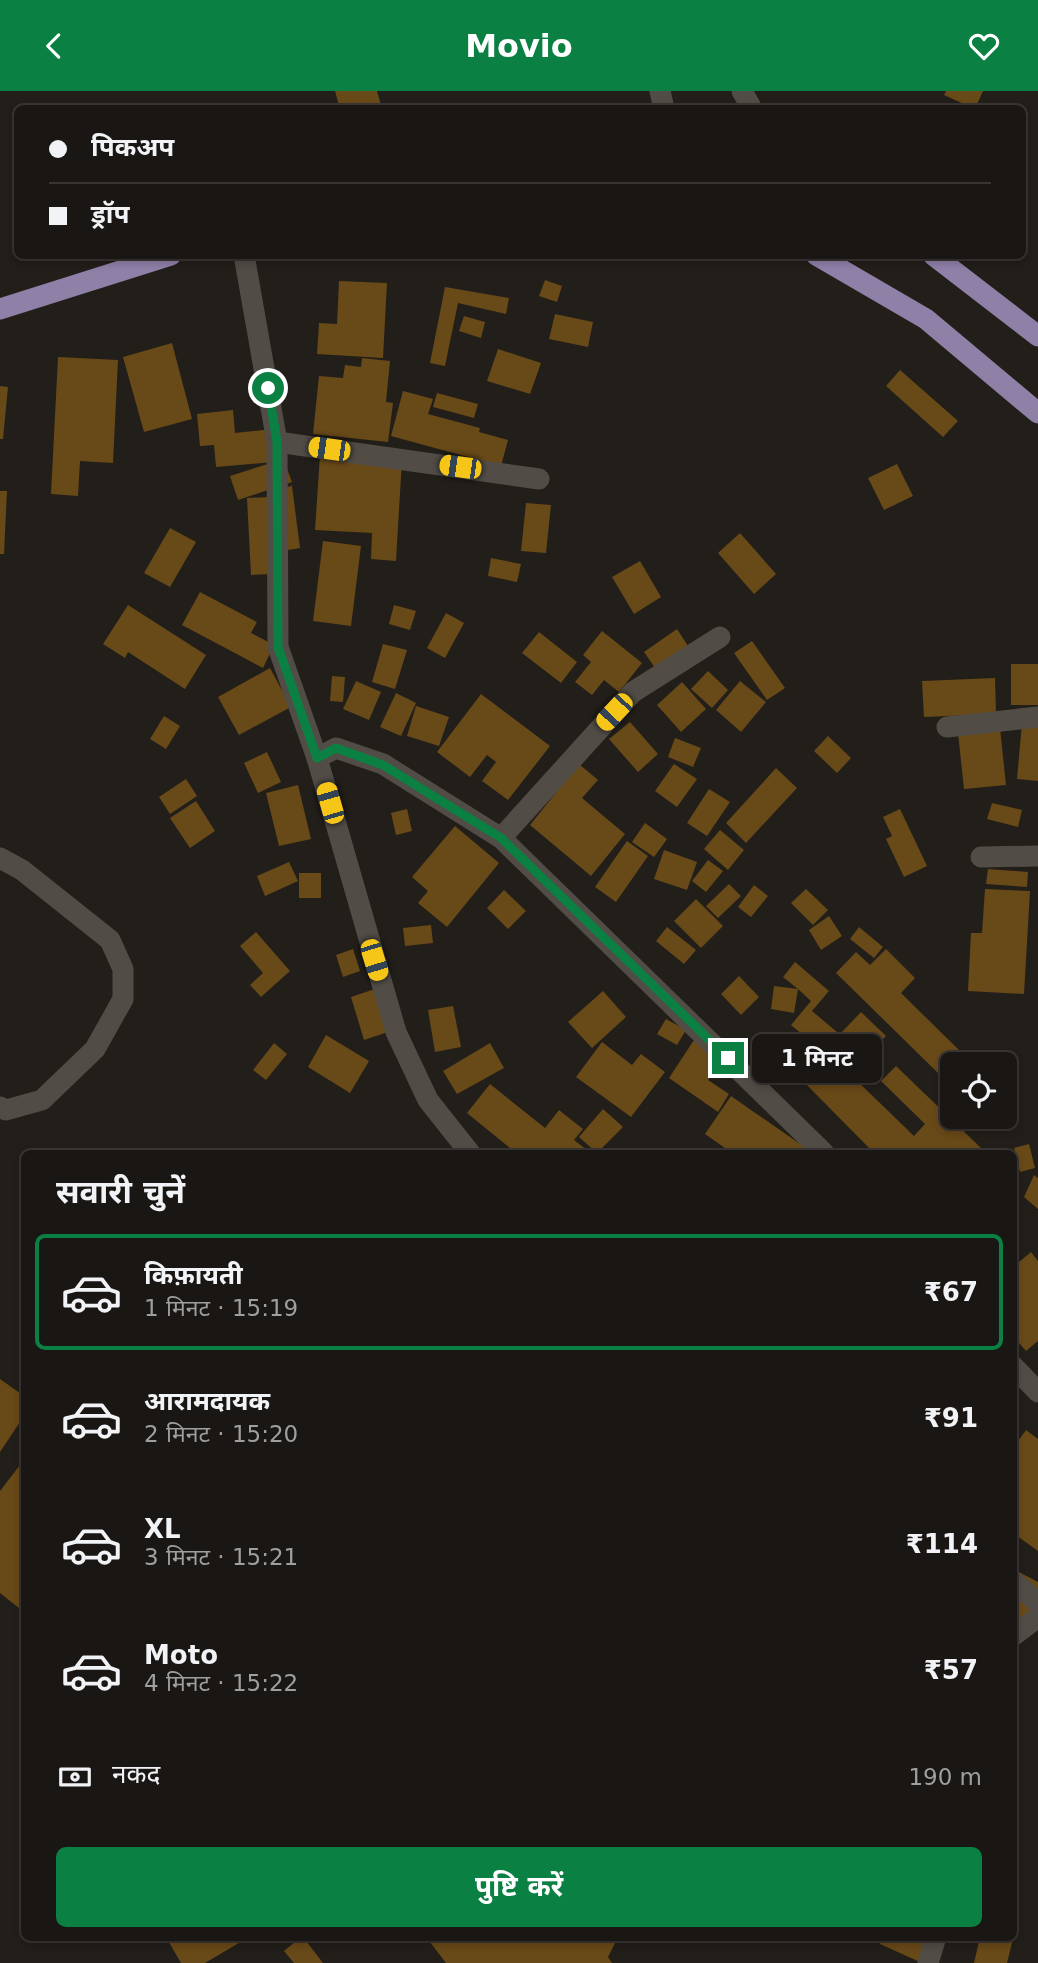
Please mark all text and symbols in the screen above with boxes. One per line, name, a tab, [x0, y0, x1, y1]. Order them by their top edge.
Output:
icon: back	[35, 27, 73, 65]
text: Movio	[465, 27, 573, 65]
icon: heart	[965, 27, 1003, 65]
text: पिकअप	[91, 132, 174, 162]
text: ड्रॉप	[91, 199, 129, 229]
route start	[252, 372, 284, 404]
car	[307, 436, 352, 462]
car	[438, 454, 483, 480]
car	[592, 689, 637, 735]
car	[315, 780, 346, 826]
car	[358, 937, 391, 983]
callout: 1 मिनट	[752, 1033, 882, 1083]
route end	[712, 1042, 744, 1074]
text: 1 मिनट	[781, 1045, 853, 1071]
map controls	[940, 1052, 1017, 1129]
button: locate	[940, 1052, 1017, 1129]
text: सवारी चुनें	[56, 1173, 185, 1211]
text: किफ़ायती	[144, 1260, 243, 1290]
icon: car	[60, 1261, 123, 1324]
text: ₹67	[924, 1277, 978, 1307]
text: 1 मिनट · 15:19	[144, 1295, 298, 1321]
text: आरामदायक	[144, 1386, 270, 1416]
icon: car	[60, 1387, 123, 1450]
text: ₹91	[924, 1403, 978, 1433]
text: 2 मिनट · 15:20	[144, 1421, 298, 1447]
icon: car	[60, 1513, 123, 1576]
text: XL	[144, 1514, 181, 1544]
text: ₹114	[906, 1529, 978, 1559]
text: 3 मिनट · 15:21	[144, 1544, 298, 1570]
icon: car	[60, 1639, 123, 1702]
text: Moto	[144, 1640, 218, 1670]
text: ₹57	[924, 1655, 978, 1685]
text: 4 मिनट · 15:22	[144, 1670, 298, 1696]
icon: cash	[56, 1758, 94, 1796]
text: नकद	[112, 1759, 160, 1789]
text: 190 m	[908, 1764, 982, 1790]
button: पुष्टि करें	[56, 1847, 982, 1927]

